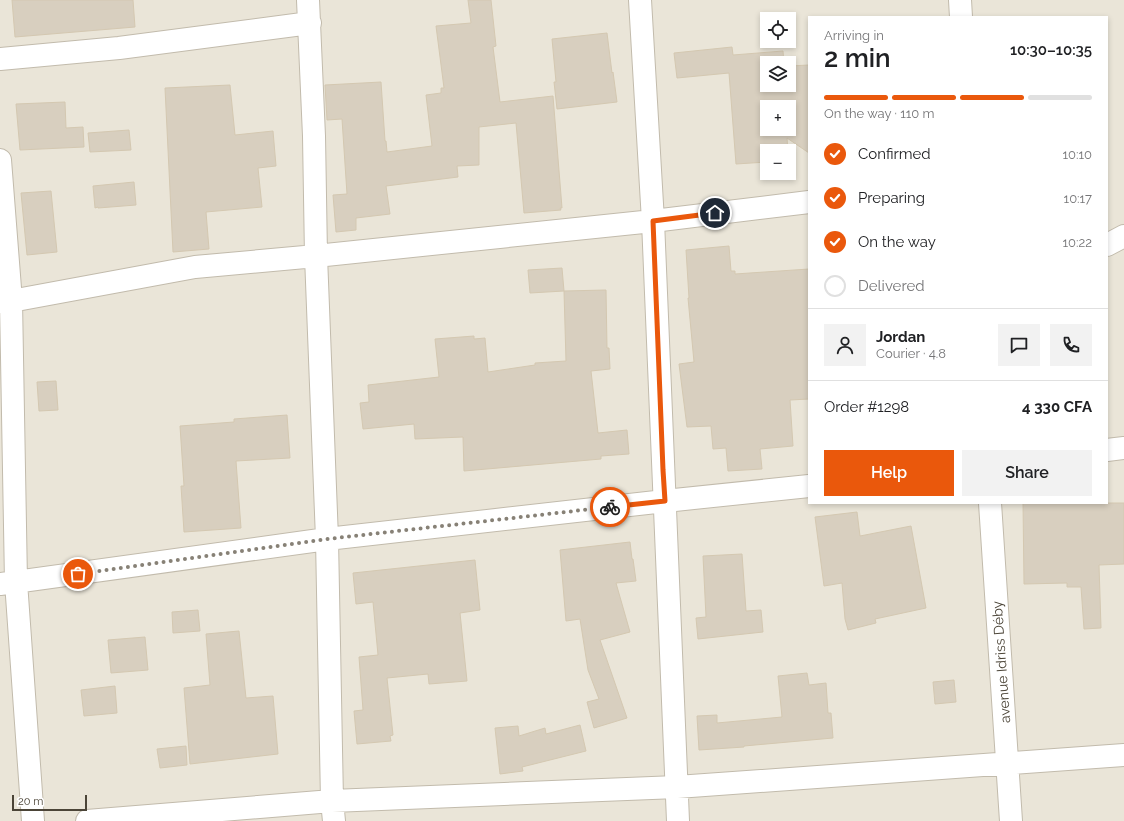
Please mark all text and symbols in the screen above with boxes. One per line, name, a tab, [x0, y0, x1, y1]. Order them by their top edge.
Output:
map controls	[760, 12, 796, 180]
button: locate	[760, 12, 796, 48]
text: Arriving in	[824, 28, 884, 43]
text: 10:30–10:35	[1010, 41, 1092, 59]
text: 2 min	[824, 43, 891, 73]
button: layers	[760, 56, 796, 92]
button: +	[760, 100, 796, 136]
text: On the way · 110 m	[824, 106, 935, 121]
icon: check	[824, 143, 846, 165]
button: −	[760, 144, 796, 180]
text: Confirmed	[858, 145, 931, 163]
text: 10:10	[1063, 147, 1092, 162]
icon: check	[824, 187, 846, 209]
text: Preparing	[858, 189, 925, 207]
text: 10:17	[1064, 191, 1092, 206]
pin	[698, 196, 732, 230]
icon: home	[704, 202, 726, 224]
icon: check	[824, 231, 846, 253]
text: On the way	[858, 233, 936, 251]
text: 10:22	[1062, 235, 1092, 250]
text: Delivered	[858, 277, 925, 295]
button: person	[824, 324, 866, 366]
button: chat	[998, 324, 1040, 366]
button: phone	[1050, 324, 1092, 366]
text: Jordan	[876, 328, 925, 346]
text: Courier · 4.8	[876, 346, 946, 361]
text: Order #1298	[824, 398, 909, 416]
text: 4 330 CFA	[1022, 398, 1092, 416]
button: Help	[824, 450, 954, 496]
button: Share	[962, 450, 1092, 496]
courier	[590, 487, 630, 527]
icon: bike	[599, 496, 621, 518]
pin	[61, 557, 95, 591]
icon: bag	[67, 563, 89, 585]
street label: avenue Idriss Déby	[989, 600, 1013, 724]
scale bar	[12, 793, 87, 812]
text: 20 m	[18, 795, 43, 808]

